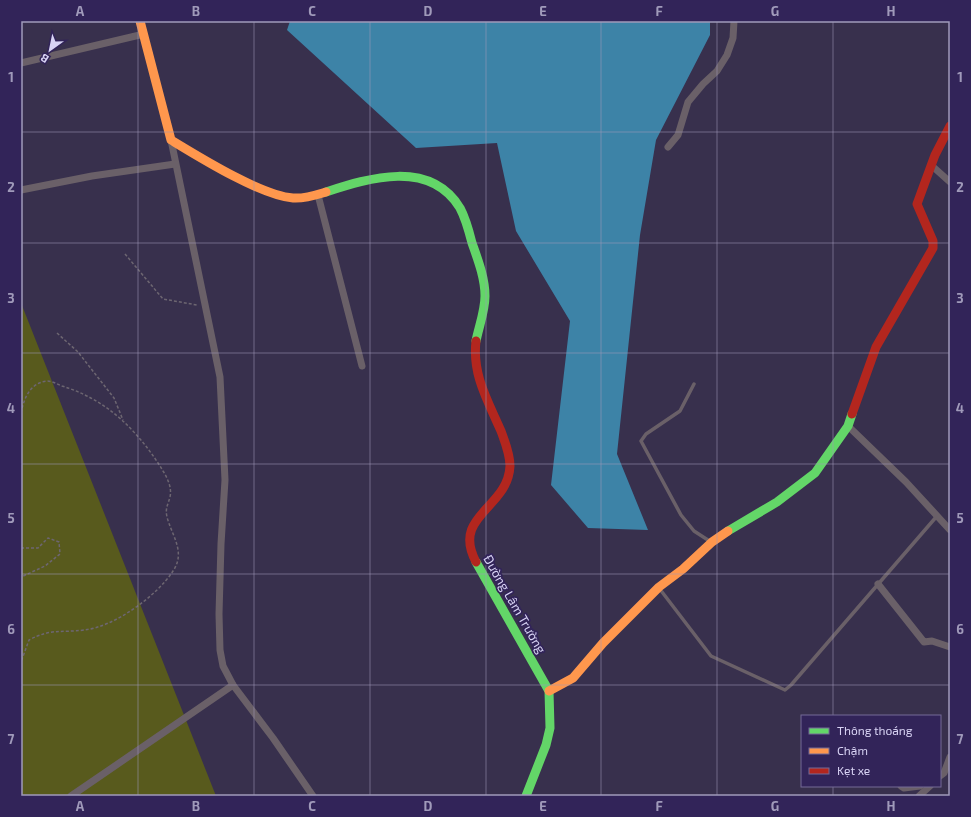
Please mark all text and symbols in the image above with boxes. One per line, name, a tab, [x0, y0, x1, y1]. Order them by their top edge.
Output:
text: A	[76, 3, 85, 19]
text: B	[192, 3, 200, 19]
text: C	[308, 3, 316, 19]
text: D	[424, 3, 433, 19]
text: E	[539, 3, 547, 19]
text: F	[655, 3, 663, 19]
text: G	[771, 3, 779, 19]
text: H	[887, 3, 896, 19]
north arrow	[30, 30, 70, 70]
text: B	[38, 51, 51, 66]
text: 1	[8, 69, 14, 85]
text: 1	[957, 69, 963, 85]
text: 2	[7, 179, 15, 195]
text: 2	[956, 179, 964, 195]
text: 3	[7, 290, 15, 306]
text: 3	[956, 290, 964, 306]
text: 4	[7, 400, 15, 416]
text: 4	[956, 400, 964, 416]
text: 5	[7, 510, 15, 526]
text: 5	[956, 510, 964, 526]
street label: Đường Lâm Trường	[480, 552, 550, 656]
text: 6	[7, 621, 15, 637]
text: 6	[956, 621, 964, 637]
legend	[801, 715, 941, 787]
text: Thông thoáng	[837, 723, 913, 737]
text: 7	[8, 731, 15, 747]
text: 7	[957, 731, 964, 747]
text: Chậm	[837, 743, 868, 758]
text: Kẹt xe	[837, 763, 870, 778]
text: A	[76, 798, 85, 814]
text: B	[192, 798, 200, 814]
text: C	[308, 798, 316, 814]
text: D	[424, 798, 433, 814]
text: E	[539, 798, 547, 814]
text: F	[655, 798, 663, 814]
text: G	[771, 798, 779, 814]
text: H	[887, 798, 896, 814]

